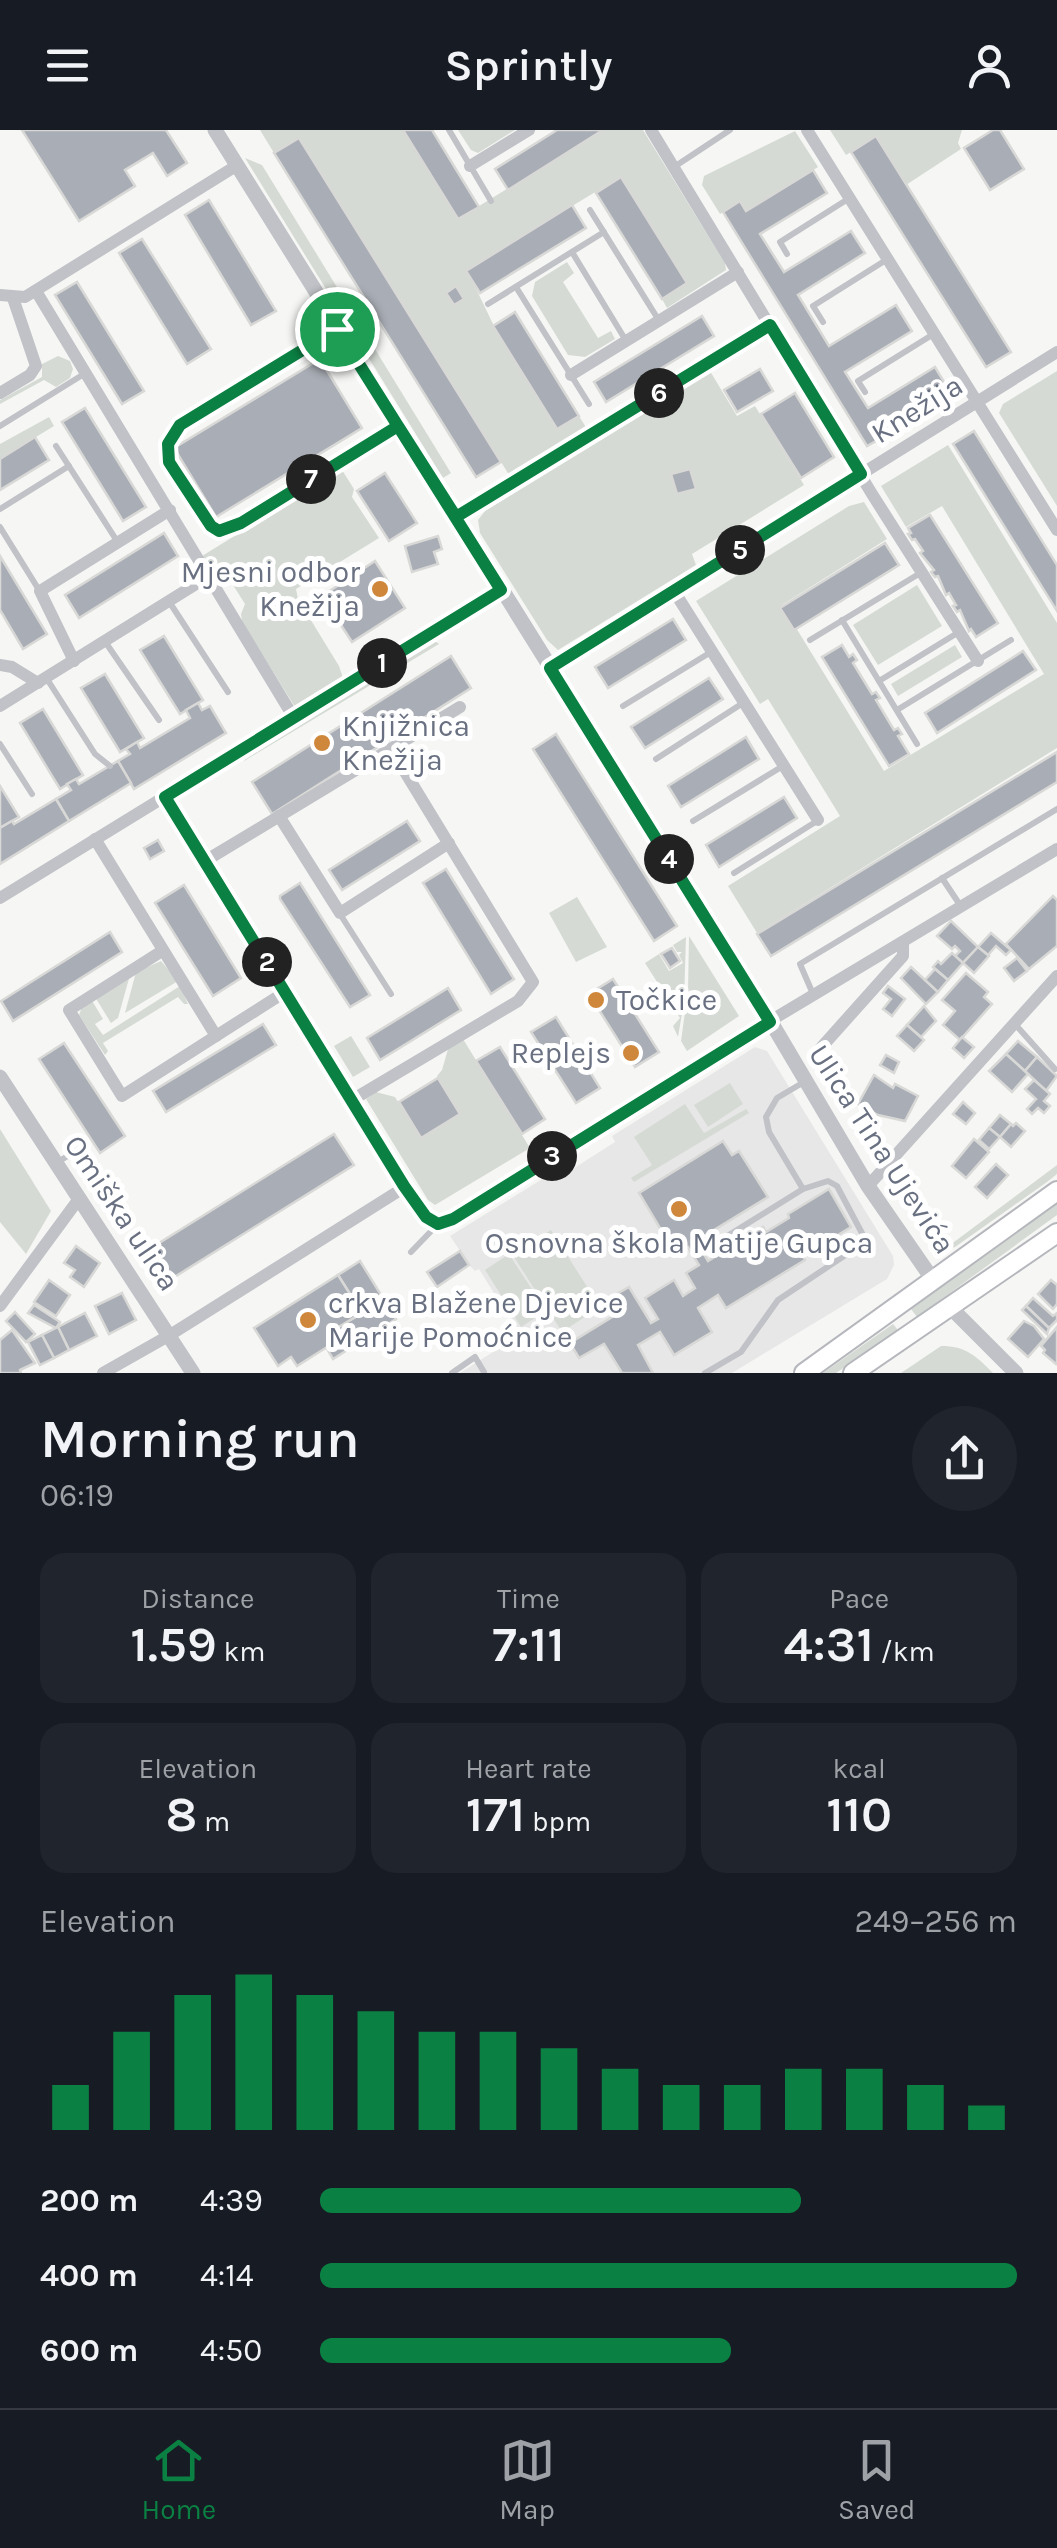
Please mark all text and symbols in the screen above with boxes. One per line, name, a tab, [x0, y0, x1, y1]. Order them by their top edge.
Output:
icon: menu	[40, 38, 95, 93]
icon: person	[962, 38, 1017, 93]
text: Sprintly	[445, 39, 612, 91]
pin	[295, 287, 380, 372]
icon: arrive	[310, 302, 365, 357]
street label: Knežija	[865, 367, 969, 451]
pin: 6	[634, 368, 684, 418]
text: 6	[651, 376, 668, 409]
pin: 7	[286, 454, 336, 504]
text: 7	[304, 462, 318, 495]
pin: 5	[715, 525, 765, 575]
text: 5	[732, 533, 748, 566]
place label: Mjesni odbor Knežija	[181, 554, 360, 624]
marker: Mjesni odbor Knežija	[369, 578, 391, 600]
pin: 1	[357, 638, 407, 688]
text: 1	[377, 646, 387, 679]
place label: Knjižnica Knežija	[342, 708, 470, 778]
marker: Knjižnica Knežija	[311, 732, 333, 754]
pin: 4	[644, 834, 694, 884]
text: 4	[661, 842, 677, 875]
pin: 2	[242, 937, 292, 987]
text: 2	[259, 945, 275, 978]
place label: Točkice	[616, 982, 717, 1018]
marker: Točkice	[585, 989, 607, 1011]
place label: Replejs	[511, 1035, 611, 1071]
street label: Ulica Tina Ujevića	[801, 1038, 963, 1260]
marker: Replejs	[620, 1042, 642, 1064]
street label: Omiška ulica	[57, 1128, 187, 1298]
pin: 3	[527, 1131, 577, 1181]
text: 3	[543, 1139, 561, 1172]
marker: Osnovna škola Matije Gupca	[668, 1198, 690, 1220]
place label: Osnovna škola Matije Gupca	[485, 1225, 873, 1261]
place label: crkva Blažene Djevice Marije Pomoćnice	[328, 1285, 623, 1355]
marker: crkva Blažene Djevice Marije Pomoćnice	[297, 1309, 319, 1331]
button: share	[912, 1406, 1017, 1511]
text: Morning run	[40, 1407, 360, 1471]
text: 06:19	[40, 1477, 114, 1514]
text: Distance	[141, 1582, 254, 1615]
text: Time	[497, 1582, 560, 1615]
text: Pace	[829, 1582, 889, 1615]
text: 1.59	[130, 1615, 217, 1674]
text: 7:11	[492, 1615, 565, 1674]
text: 4:31	[784, 1615, 874, 1674]
text: km	[217, 1635, 265, 1668]
text: /km	[874, 1635, 935, 1668]
text: Elevation	[139, 1752, 257, 1785]
text: Heart rate	[465, 1752, 592, 1785]
text: kcal	[832, 1752, 886, 1785]
text: 8	[165, 1785, 197, 1844]
text: 171	[466, 1785, 525, 1844]
text: 110	[826, 1785, 892, 1844]
text: m	[197, 1805, 230, 1838]
text: bpm	[525, 1805, 591, 1838]
text: Elevation	[40, 1903, 175, 1940]
text: 249–256 m	[854, 1903, 1017, 1940]
text: 200 m	[40, 2182, 138, 2219]
text: 4:39	[200, 2182, 263, 2219]
text: 400 m	[40, 2257, 138, 2294]
text: 4:14	[200, 2257, 254, 2294]
text: 600 m	[40, 2332, 138, 2369]
text: 4:50	[200, 2332, 262, 2369]
tab: Home	[142, 2433, 216, 2526]
tab: Map	[499, 2433, 555, 2526]
tab: Saved	[838, 2433, 915, 2526]

